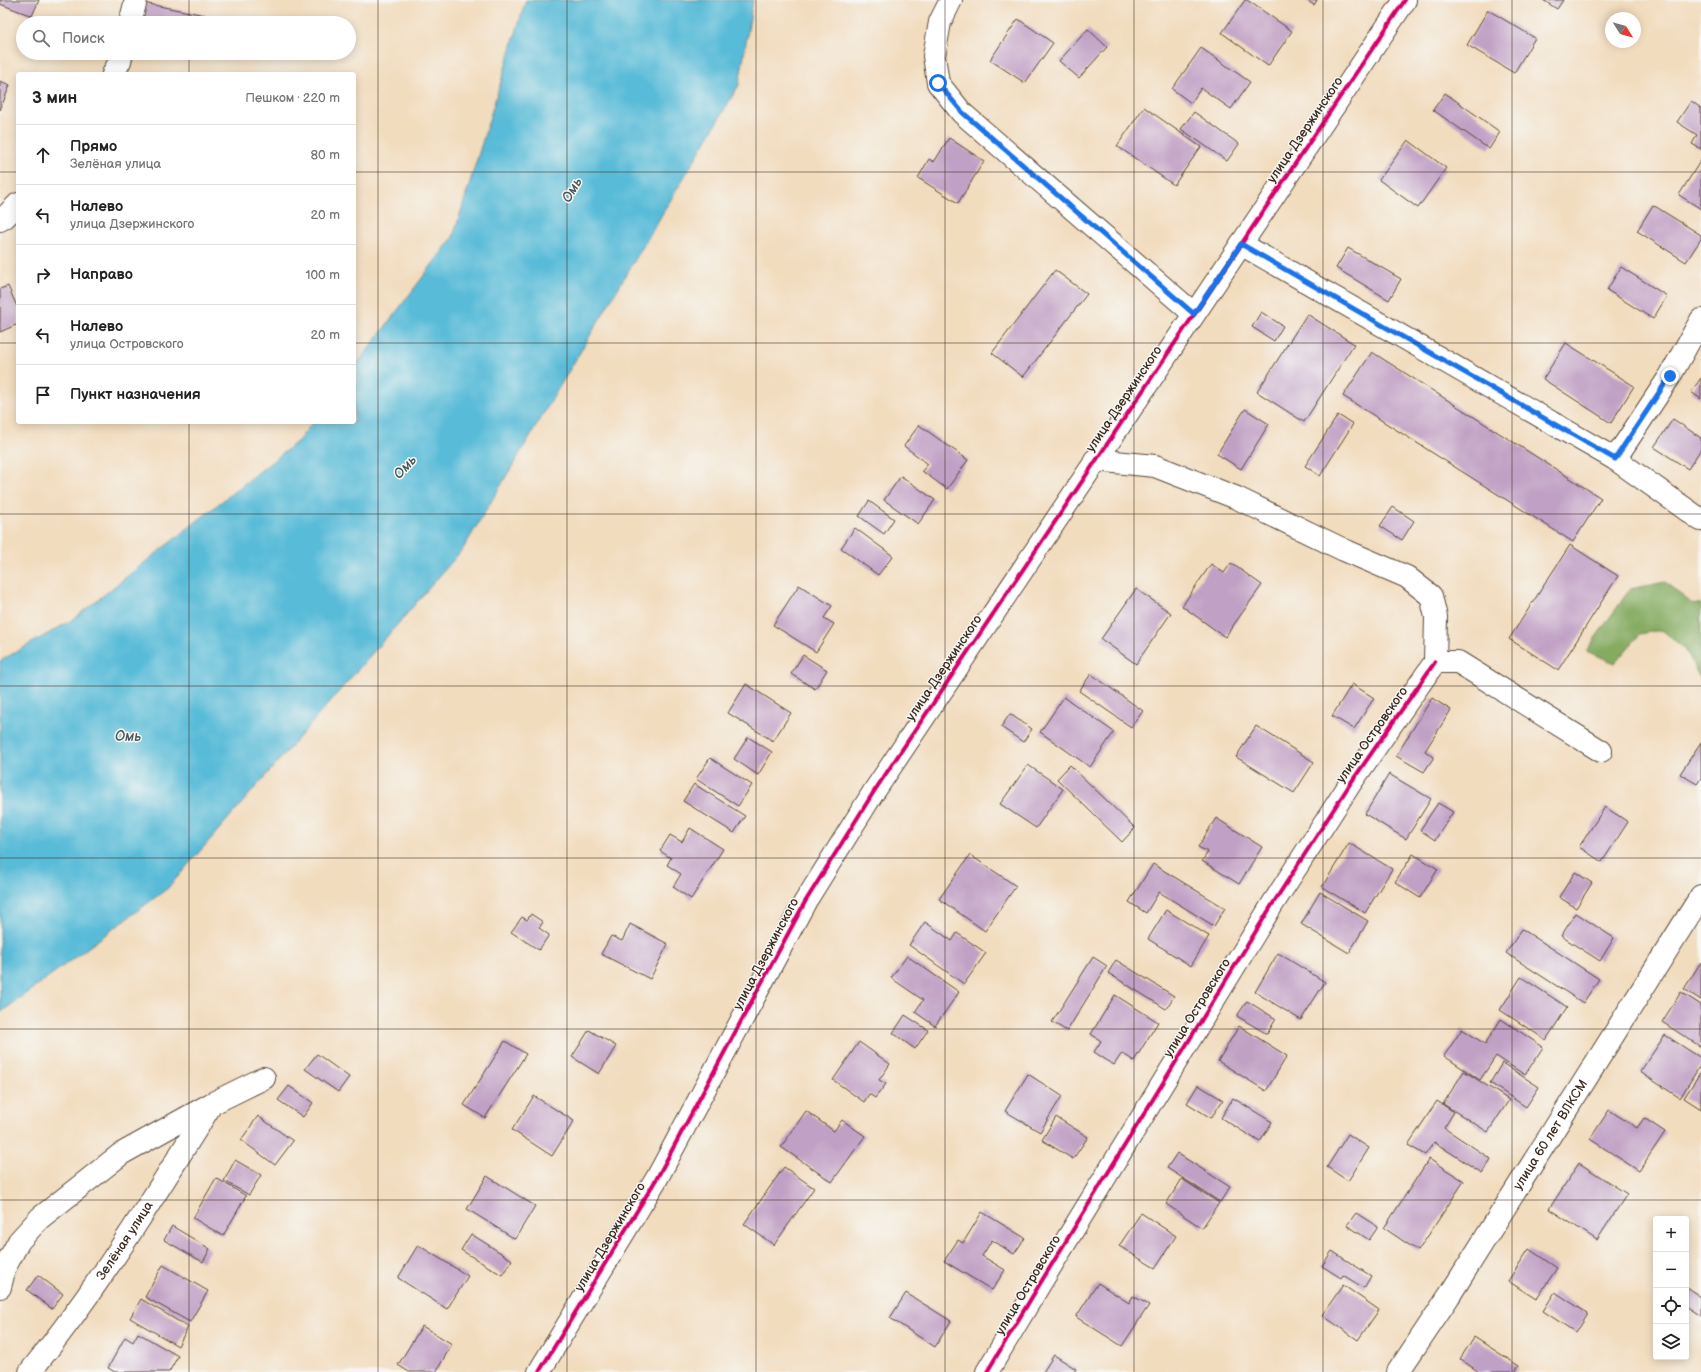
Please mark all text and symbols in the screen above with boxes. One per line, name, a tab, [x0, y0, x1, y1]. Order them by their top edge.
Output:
north arrow	[1605, 12, 1641, 48]
search box	[16, 16, 356, 60]
icon: search	[30, 27, 52, 49]
text: Поиск	[62, 29, 105, 48]
route start	[929, 74, 947, 92]
street label: улица Дзержинского	[1264, 74, 1347, 186]
text: 3 мин	[32, 88, 77, 108]
text: Пешком · 220 m	[245, 90, 340, 106]
text: Прямо	[70, 137, 117, 156]
icon: ahead	[32, 144, 54, 166]
text: 80 m	[311, 147, 340, 163]
text: Зелёная улица	[70, 156, 161, 172]
water label: Омь	[558, 174, 586, 206]
text: Налево	[70, 197, 123, 216]
icon: left	[32, 204, 54, 226]
text: 20 m	[310, 207, 340, 223]
text: улица Дзержинского	[70, 216, 194, 232]
icon: right	[32, 264, 54, 286]
text: Направо	[70, 265, 133, 284]
text: 100 m	[305, 267, 340, 283]
text: Налево	[70, 317, 123, 336]
icon: left	[32, 324, 54, 346]
text: 20 m	[310, 327, 340, 343]
text: улица Островского	[70, 336, 184, 352]
street label: улица Дзержинского	[1083, 343, 1166, 455]
route end	[1661, 367, 1679, 385]
icon: arrive	[32, 384, 54, 406]
text: Пункт назначения	[70, 385, 201, 404]
water label: Омь	[390, 452, 420, 482]
street label: улица Дзержинского	[903, 612, 986, 724]
street label: улица Островского	[1333, 684, 1411, 786]
water label: Омь	[115, 728, 141, 745]
street label: улица Дзержинского	[730, 895, 802, 1013]
street label: улица Островского	[1160, 955, 1234, 1060]
street label: улица 60 лет ВЛКСМ	[1510, 1077, 1591, 1193]
street label: улица Дзержинского	[571, 1179, 649, 1294]
street label: Зелёная улица	[93, 1198, 157, 1283]
map controls	[1653, 1216, 1689, 1360]
button: +	[1653, 1216, 1689, 1252]
street label: улица Островского	[992, 1232, 1064, 1338]
button: −	[1653, 1252, 1689, 1288]
button: locate	[1653, 1288, 1689, 1324]
button: layers	[1653, 1324, 1689, 1360]

